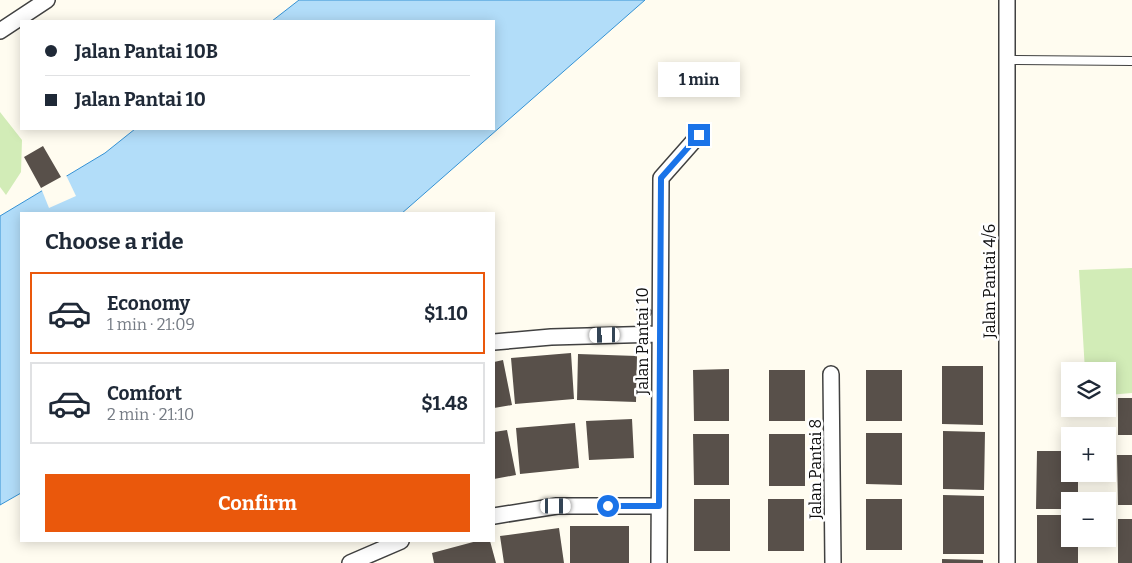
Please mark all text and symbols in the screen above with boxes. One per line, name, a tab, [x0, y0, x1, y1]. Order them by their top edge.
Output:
text: Jalan Pantai 10B	[75, 40, 218, 63]
callout: 1 min	[658, 62, 740, 98]
text: 1 min	[679, 70, 719, 89]
text: Jalan Pantai 10	[75, 88, 206, 111]
route end	[688, 124, 710, 146]
street label: Jalan Pantai 4/6	[980, 224, 999, 339]
text: Choose a ride	[45, 228, 184, 255]
street label: Jalan Pantai 10	[633, 287, 652, 396]
icon: car	[47, 291, 92, 336]
text: Economy	[107, 292, 190, 315]
text: $1.10	[424, 302, 468, 325]
text: 1 min · 21:09	[107, 315, 195, 334]
car	[589, 327, 620, 343]
map controls	[1061, 362, 1116, 547]
button: layers	[1061, 362, 1116, 417]
icon: car	[47, 381, 92, 426]
text: Comfort	[107, 382, 182, 405]
text: $1.48	[421, 392, 468, 415]
text: 2 min · 21:10	[107, 405, 194, 424]
street label: Jalan Pantai 8	[806, 419, 825, 520]
button: +	[1061, 427, 1116, 482]
button: Confirm	[45, 474, 470, 532]
button: −	[1061, 492, 1116, 547]
route start	[597, 495, 619, 517]
car	[541, 499, 571, 514]

